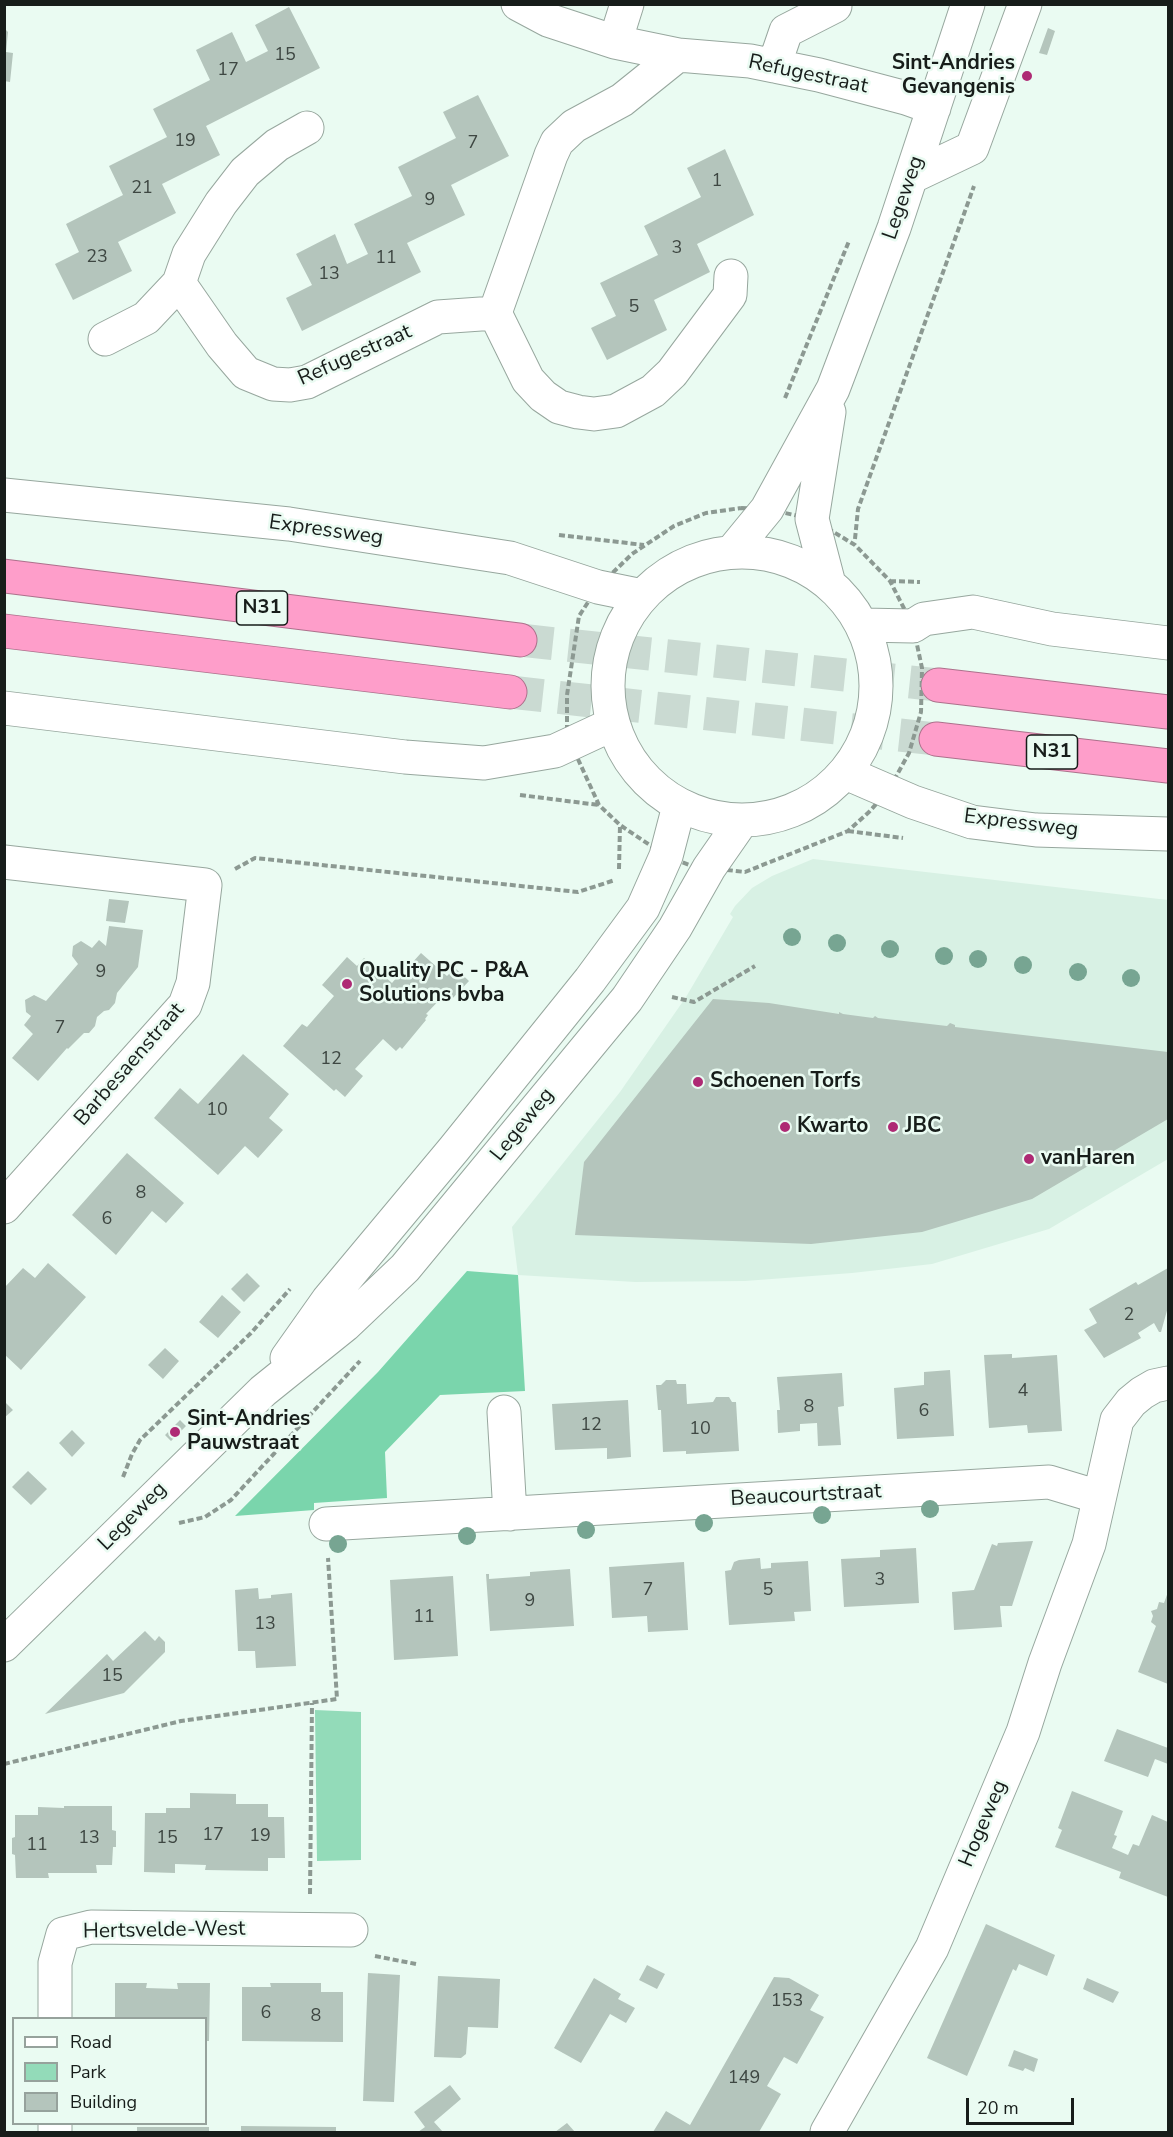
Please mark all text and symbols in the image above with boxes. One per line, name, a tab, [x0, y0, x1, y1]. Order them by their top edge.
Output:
house number: 15	[274, 45, 296, 67]
street label: Refugestraat	[746, 50, 870, 100]
place label: Sint-Andries Gevangenis	[892, 51, 1015, 101]
house number: 17	[217, 60, 239, 82]
marker: Sint-Andries Gevangenis	[1020, 69, 1034, 83]
house number: 19	[174, 131, 196, 153]
house number: 7	[468, 133, 478, 155]
street label: Legeweg	[878, 153, 930, 243]
house number: 1	[712, 171, 722, 193]
house number: 21	[131, 178, 153, 200]
house number: 9	[425, 190, 435, 212]
house number: 3	[672, 238, 682, 260]
house number: 23	[86, 247, 108, 269]
house number: 11	[375, 248, 397, 270]
house number: 13	[318, 264, 340, 286]
house number: 5	[629, 297, 639, 319]
street label: Refugestraat	[294, 320, 416, 392]
street label: Expressweg	[267, 511, 385, 551]
road number: N31	[236, 591, 288, 625]
road number: N31	[1026, 735, 1078, 769]
street label: Expressweg	[962, 804, 1080, 844]
place label: Quality PC - P&A Solutions bvba	[359, 959, 529, 1009]
house number: 9	[96, 962, 106, 984]
marker: Quality PC - P&A Solutions bvba	[340, 977, 354, 991]
street label: Barbesaenstraat	[70, 998, 190, 1132]
house number: 7	[55, 1018, 65, 1040]
house number: 12	[320, 1049, 342, 1071]
place label: Schoenen Torfs	[710, 1069, 861, 1095]
marker: Schoenen Torfs	[691, 1075, 705, 1089]
street label: Legeweg	[486, 1083, 560, 1167]
house number: 10	[206, 1100, 228, 1122]
place label: Kwarto	[797, 1114, 868, 1140]
place label: JBC	[905, 1114, 941, 1140]
marker: Kwarto	[778, 1120, 792, 1134]
marker: JBC	[886, 1120, 900, 1134]
place label: vanHaren	[1041, 1146, 1135, 1172]
marker: vanHaren	[1022, 1152, 1036, 1166]
house number: 8	[136, 1183, 146, 1205]
house number: 6	[102, 1209, 112, 1231]
house number: 2	[1124, 1305, 1134, 1327]
house number: 4	[1018, 1381, 1028, 1403]
house number: 8	[804, 1397, 814, 1419]
house number: 6	[919, 1401, 929, 1423]
place label: Sint-Andries Pauwstraat	[187, 1407, 310, 1457]
house number: 12	[580, 1415, 602, 1437]
house number: 10	[689, 1419, 711, 1441]
marker: Sint-Andries Pauwstraat	[168, 1425, 182, 1439]
street label: Legeweg	[93, 1477, 173, 1557]
street label: Beaucourtstraat	[730, 1479, 882, 1513]
house number: 3	[875, 1570, 885, 1592]
house number: 7	[643, 1580, 653, 1602]
house number: 5	[763, 1580, 773, 1602]
house number: 9	[525, 1591, 535, 1613]
house number: 11	[413, 1607, 435, 1629]
house number: 13	[254, 1614, 276, 1636]
house number: 15	[101, 1666, 123, 1688]
street label: Hogeweg	[954, 1777, 1014, 1871]
house number: 17	[202, 1825, 224, 1847]
house number: 19	[249, 1826, 271, 1848]
house number: 13	[78, 1828, 100, 1850]
house number: 15	[156, 1828, 178, 1850]
house number: 11	[26, 1835, 48, 1857]
street label: Hertsvelde-West	[83, 1917, 245, 1945]
house number: 153	[771, 1991, 803, 2013]
house number: 6	[261, 2003, 271, 2025]
house number: 8	[311, 2006, 321, 2028]
legend	[12, 2017, 207, 2125]
text: Road	[70, 2030, 112, 2054]
text: Park	[70, 2060, 106, 2084]
house number: 149	[728, 2068, 760, 2090]
scale bar	[969, 2086, 1077, 2124]
text: Building	[70, 2090, 137, 2114]
text: 20 m	[977, 2096, 1019, 2120]

